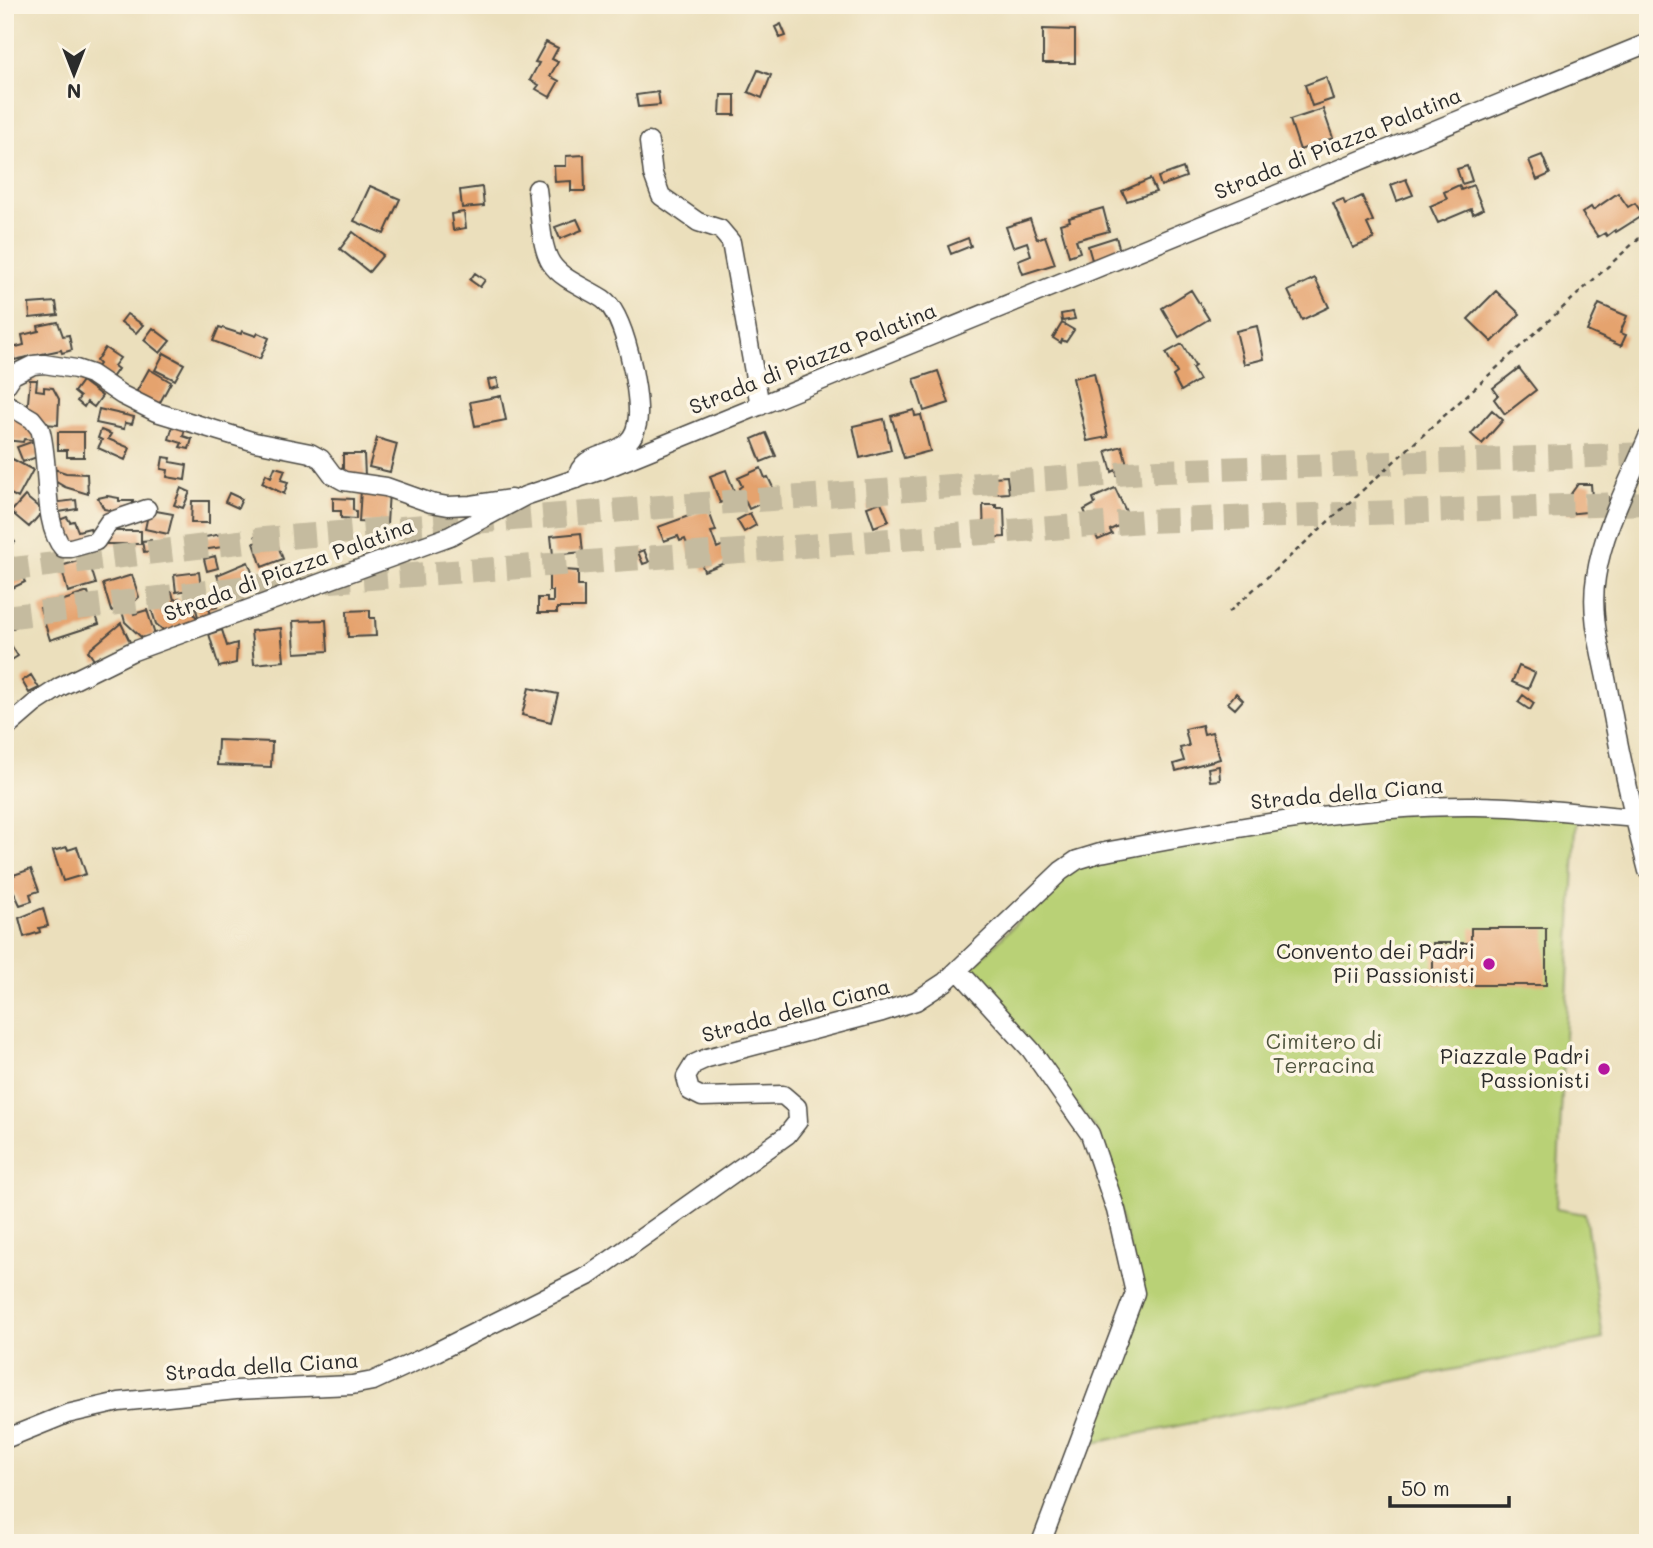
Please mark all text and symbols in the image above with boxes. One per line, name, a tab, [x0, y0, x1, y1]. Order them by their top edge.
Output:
north arrow	[38, 38, 108, 108]
text: N	[67, 79, 81, 104]
street label: Strada di Piazza Palatina	[1210, 81, 1465, 205]
street label: Strada di Piazza Palatina	[685, 296, 940, 420]
street label: Strada di Piazza Palatina	[160, 511, 417, 626]
street label: Strada della Ciana	[1249, 771, 1445, 814]
place label: Convento dei Padri Pii Passionisti	[1276, 937, 1475, 988]
marker: Convento dei Padri Pii Passionisti	[1481, 956, 1497, 972]
street label: Strada della Ciana	[699, 971, 893, 1048]
park label: Cimitero di Terracina	[1266, 1027, 1382, 1078]
place label: Piazzale Padri Passionisti	[1440, 1042, 1590, 1093]
marker: Piazzale Padri Passionisti	[1596, 1061, 1612, 1077]
street label: Strada della Ciana	[164, 1345, 359, 1386]
scale bar	[1390, 1464, 1510, 1508]
text: 50 m	[1401, 1474, 1450, 1501]

